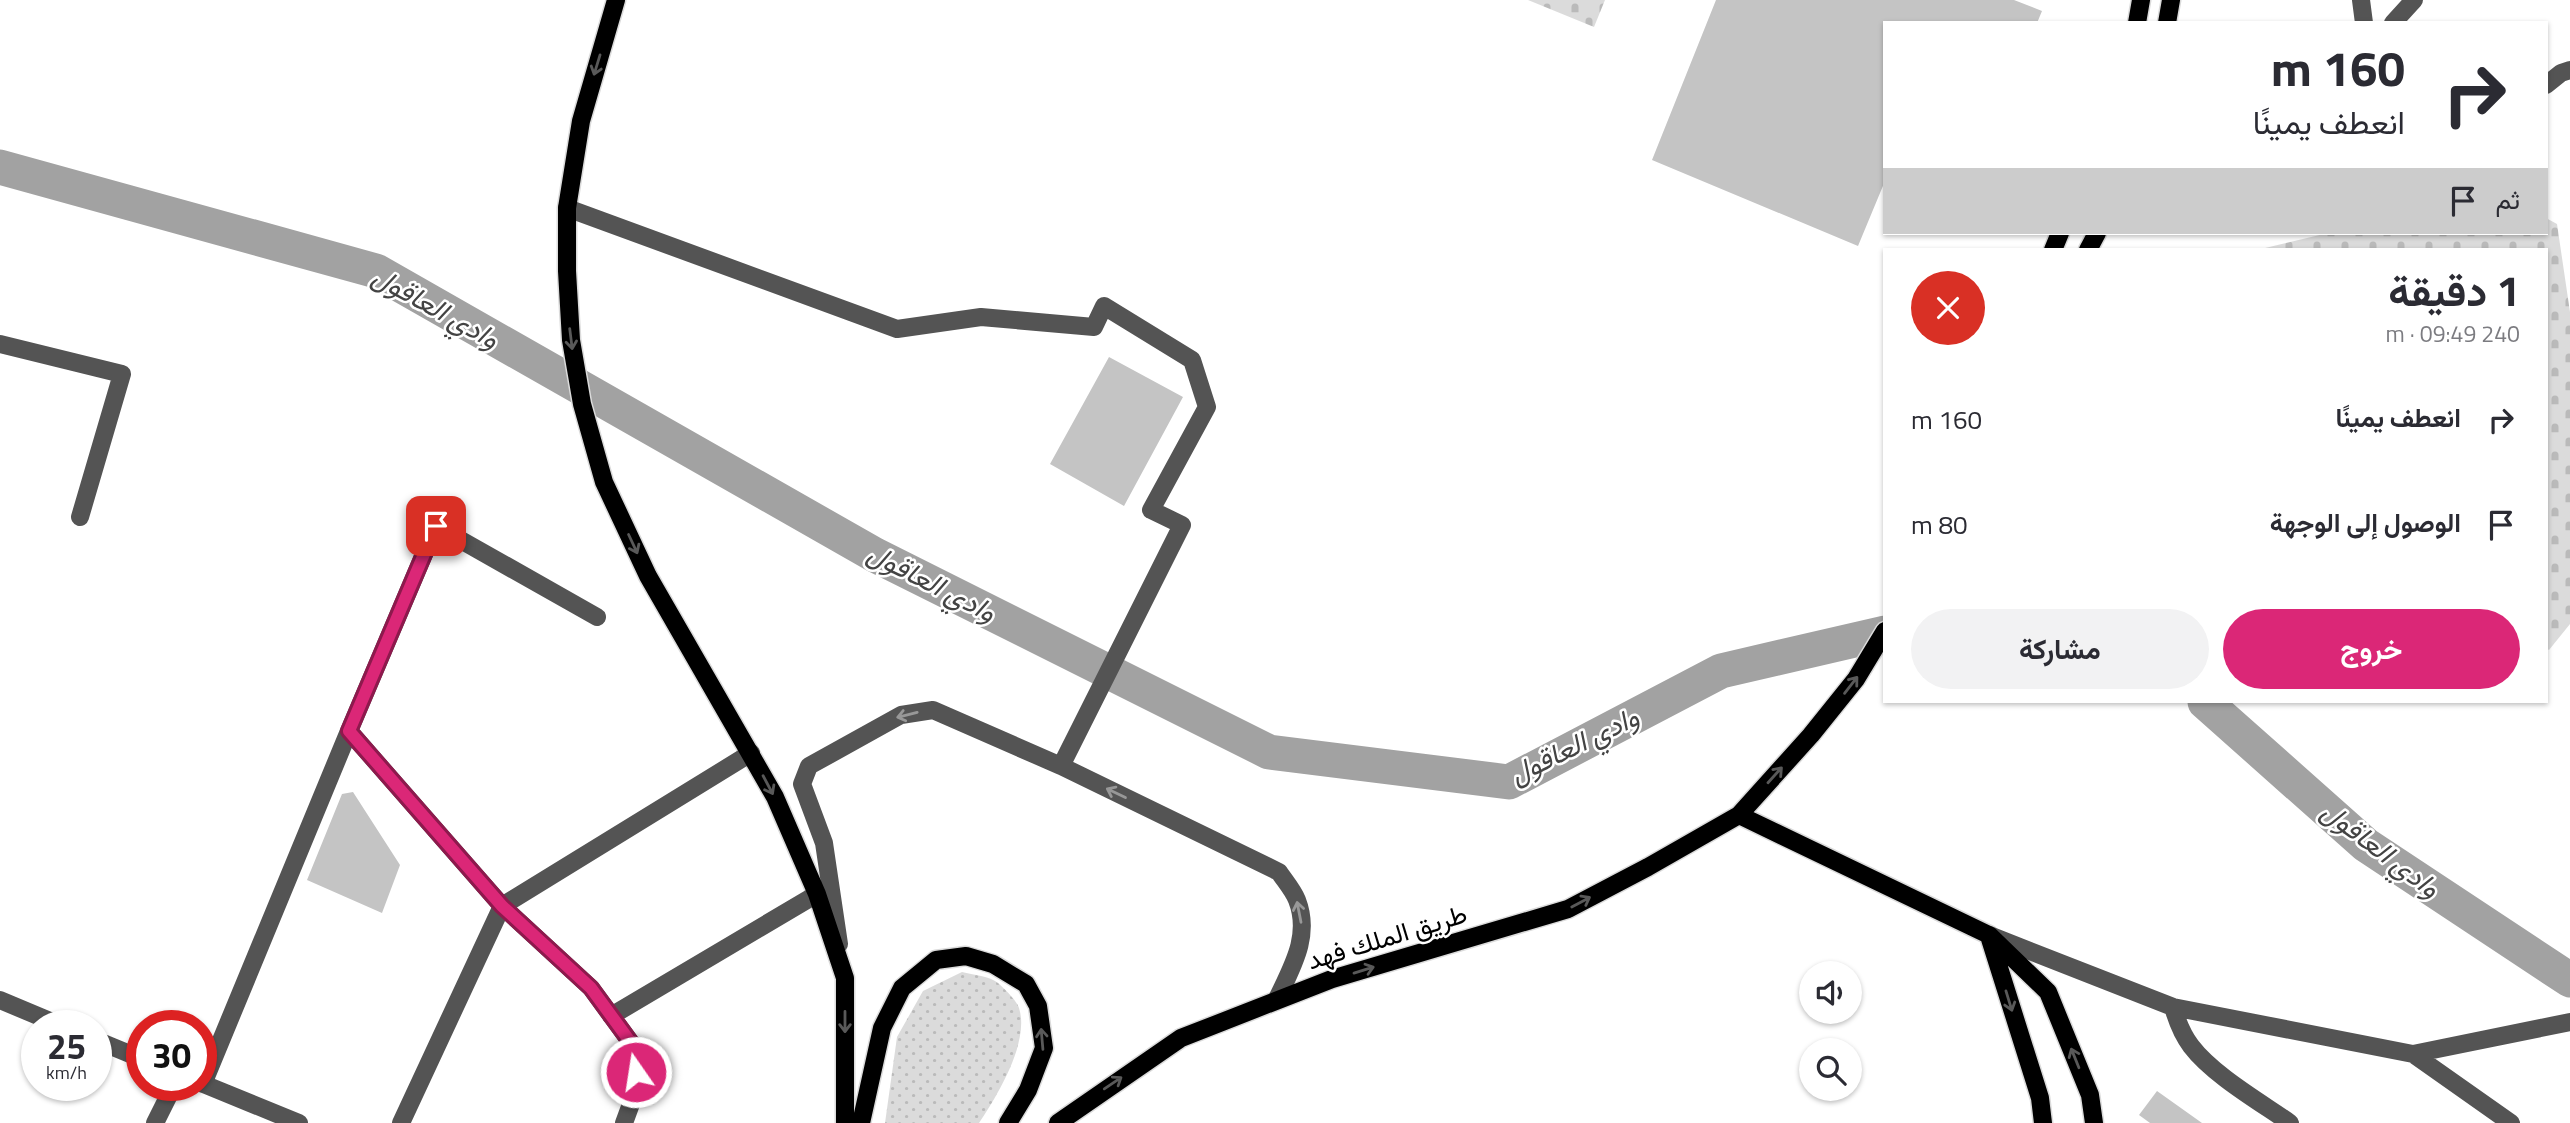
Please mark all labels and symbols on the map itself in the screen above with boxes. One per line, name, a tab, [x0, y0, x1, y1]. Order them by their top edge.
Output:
one-way arrow	[589, 54, 602, 76]
water label: وادي العاقول	[364, 254, 508, 361]
one-way arrow	[565, 327, 578, 350]
pin	[406, 496, 466, 556]
water label: وادي العاقول	[859, 531, 1005, 634]
one-way arrow	[627, 533, 640, 554]
one-way arrow	[1843, 677, 1858, 695]
water label: وادي العاقول	[1502, 694, 1647, 796]
one-way arrow	[896, 709, 918, 722]
one-way arrow	[1766, 767, 1783, 784]
one-way arrow	[762, 774, 776, 794]
one-way arrow	[1106, 785, 1127, 799]
water label: وادي العاقول	[2312, 790, 2450, 910]
street label: طريق الملك فهد	[1302, 894, 1472, 979]
one-way arrow	[1570, 895, 1590, 909]
one-way arrow	[1292, 901, 1306, 924]
one-way arrow	[1352, 962, 1374, 975]
one-way arrow	[2004, 989, 2016, 1011]
speed limit sign: 30	[126, 1010, 217, 1101]
one-way arrow	[838, 1010, 852, 1033]
one-way arrow	[1035, 1028, 1048, 1051]
position arrow	[599, 1035, 673, 1109]
one-way arrow	[2067, 1048, 2080, 1069]
one-way arrow	[1103, 1076, 1123, 1090]

